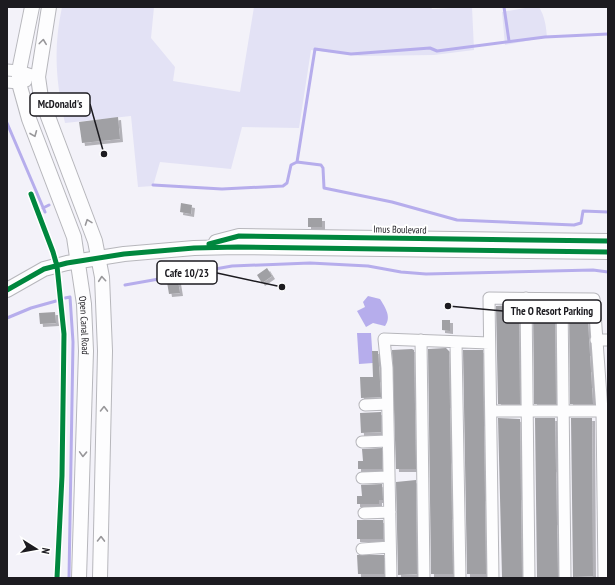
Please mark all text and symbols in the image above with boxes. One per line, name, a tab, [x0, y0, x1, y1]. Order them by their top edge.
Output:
one-way arrow	[38, 39, 47, 45]
callout: McDonald's	[30, 93, 90, 116]
text: McDonald's	[38, 97, 82, 111]
one-way arrow	[30, 130, 38, 137]
one-way arrow	[85, 218, 93, 225]
street label: Imus Boulevard	[373, 223, 427, 236]
callout: Cafe 10/23	[157, 261, 217, 284]
text: Cafe 10/23	[165, 266, 209, 280]
one-way arrow	[98, 276, 107, 282]
street label: Open Canal Road	[76, 295, 92, 355]
callout: The O Resort Parking	[503, 300, 601, 323]
text: The O Resort Parking	[511, 304, 593, 318]
one-way arrow	[99, 406, 108, 412]
one-way arrow	[79, 451, 87, 457]
north arrow	[16, 529, 56, 569]
one-way arrow	[97, 536, 105, 542]
text: N	[38, 547, 53, 555]

